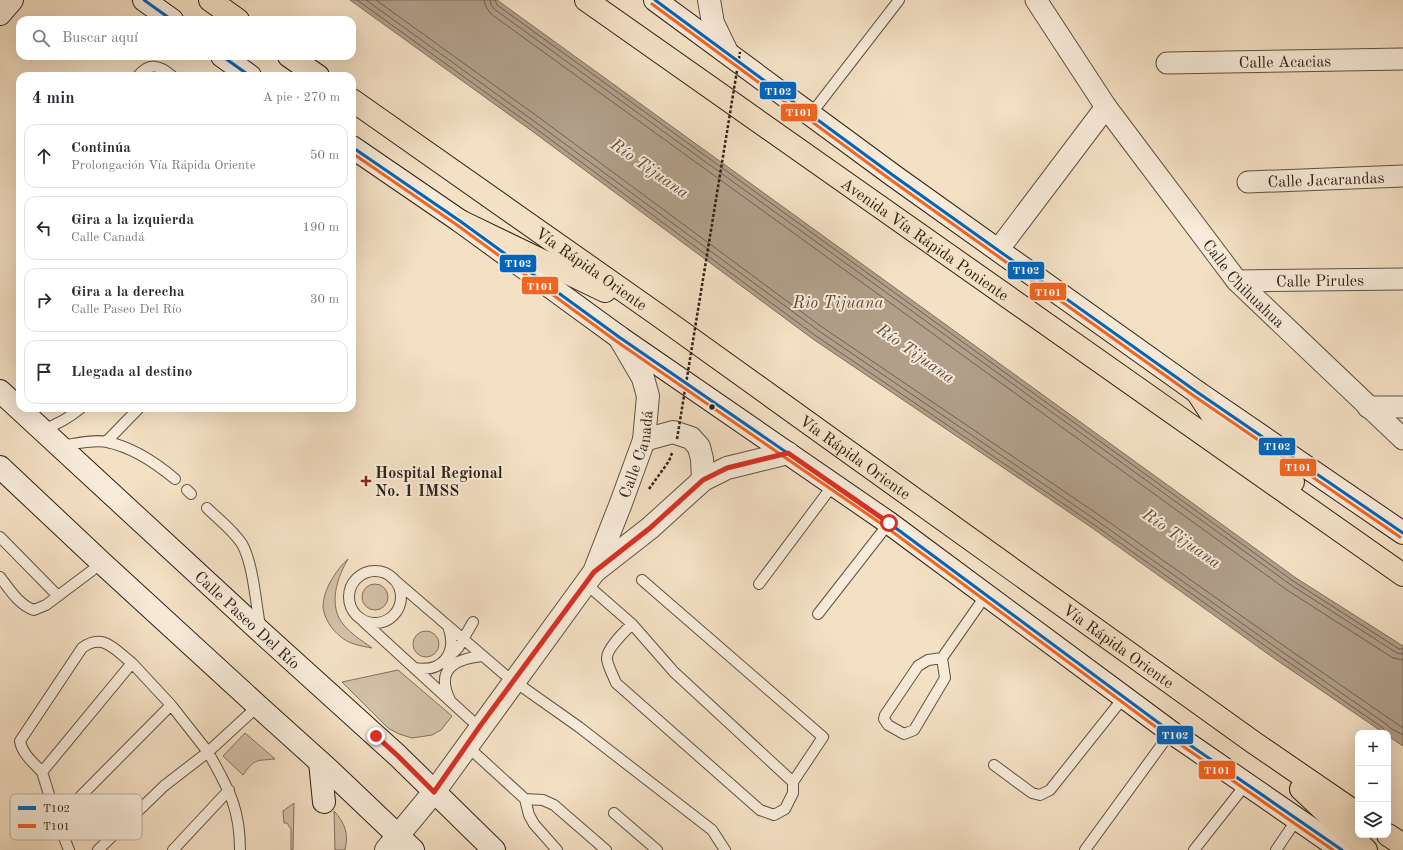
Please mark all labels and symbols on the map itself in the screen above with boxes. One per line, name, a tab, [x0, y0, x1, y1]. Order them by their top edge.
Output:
street label: Calle Acacias	[1239, 54, 1331, 72]
line badge: T102	[759, 81, 797, 100]
text: T102	[764, 87, 792, 98]
line badge: T101	[780, 103, 818, 122]
text: T101	[785, 108, 813, 119]
water label: Río Tijuana	[606, 136, 691, 202]
street label: Calle Jacarandas	[1267, 171, 1385, 191]
street label: Avenida Vía Rápida Poniente	[837, 176, 1011, 305]
street label: Vía Rápida Oriente	[532, 226, 649, 315]
street label: Calle Chihuahua	[1199, 237, 1287, 332]
line badge: T102	[499, 254, 537, 273]
text: T102	[504, 259, 532, 270]
line badge: T102	[1007, 261, 1045, 280]
text: T102	[1012, 266, 1040, 277]
street label: Calle Pirules	[1276, 273, 1364, 291]
line badge: T101	[521, 276, 559, 295]
text: T101	[526, 282, 554, 293]
line badge: T101	[1029, 282, 1067, 301]
text: T101	[1034, 288, 1062, 299]
water label: Rio Tijuana	[791, 295, 884, 312]
water label: Río Tijuana	[872, 321, 957, 387]
unlabelled marker	[707, 402, 717, 412]
street label: Calle Canadá	[618, 410, 657, 501]
street label: Vía Rápida Oriente	[796, 413, 913, 503]
line badge: T102	[1258, 437, 1296, 456]
text: T102	[1263, 442, 1291, 453]
line badge: T101	[1279, 458, 1317, 477]
text: T101	[1284, 463, 1312, 474]
place label: Hospital Regional No. 1 IMSS	[375, 466, 503, 500]
marker: Hospital Regional No. 1 IMSS	[360, 475, 372, 487]
water label: Río Tijuana	[1138, 506, 1223, 572]
route start	[880, 514, 898, 532]
street label: Calle Paseo Del Río	[191, 569, 302, 673]
street label: Vía Rápida Oriente	[1059, 602, 1176, 692]
line badge: T102	[1156, 725, 1194, 745]
route end	[367, 727, 385, 745]
text: T102	[1161, 731, 1189, 742]
line badge: T101	[1198, 760, 1236, 780]
text: T101	[1203, 766, 1231, 777]
legend	[10, 794, 142, 840]
text: T102	[43, 804, 70, 815]
text: T101	[43, 822, 70, 833]

